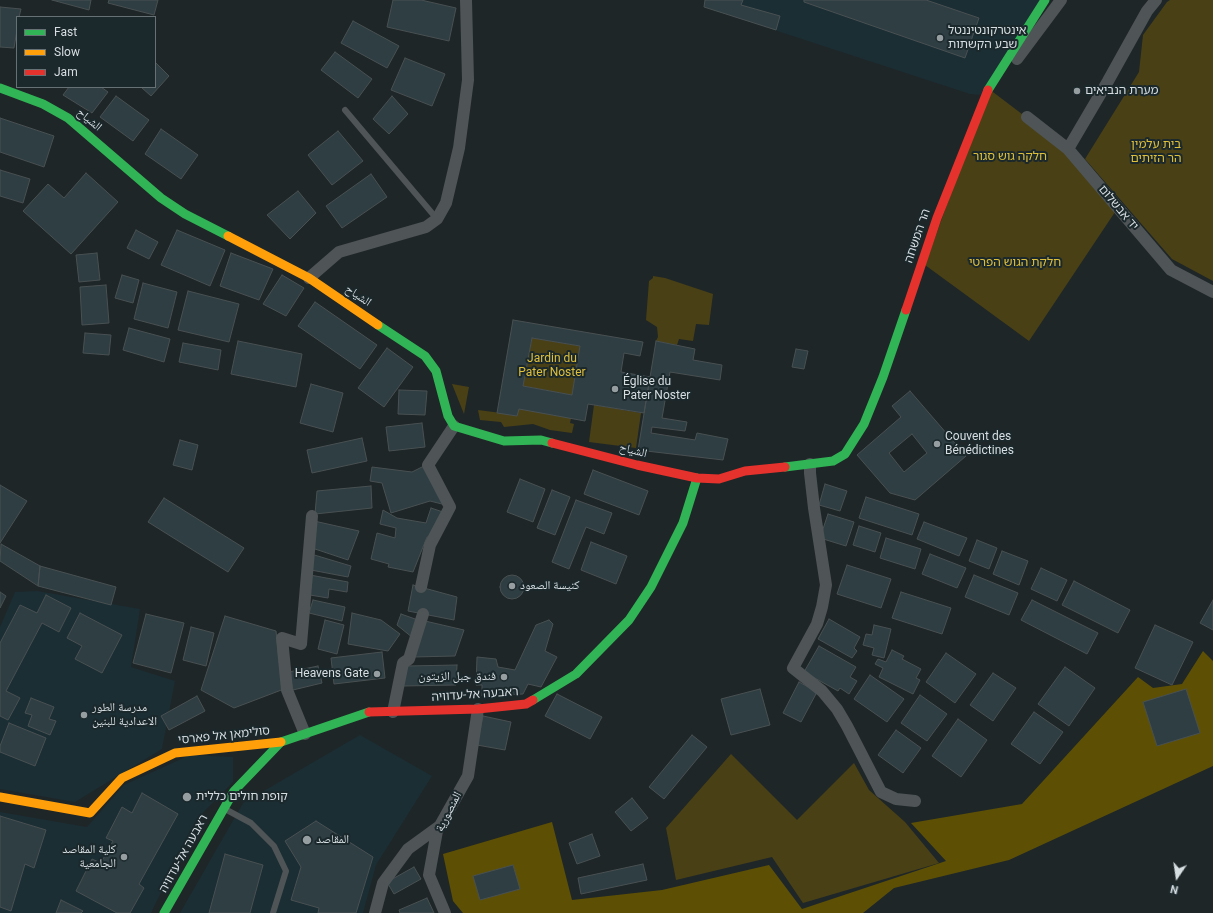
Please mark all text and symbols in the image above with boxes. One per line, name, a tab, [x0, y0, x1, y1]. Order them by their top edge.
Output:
legend	[16, 16, 156, 88]
place label: אינטרקונטיננטל שבע הקשתות	[948, 24, 1026, 52]
text: Fast	[54, 25, 77, 39]
marker: אינטרקונטיננטל שבע הקשתות	[935, 33, 945, 43]
text: Slow	[54, 45, 80, 59]
text: Jam	[54, 65, 78, 79]
place label: מערת הנביאים	[1085, 84, 1158, 98]
marker: מערת הנביאים	[1072, 86, 1082, 96]
street label: الشياح	[74, 105, 104, 135]
park label: בית עלמין הר הזיתים	[1130, 138, 1182, 166]
park label: חלקה גוש סגור	[973, 150, 1047, 164]
street label: יד אבשלום	[1095, 183, 1141, 233]
street label: הר המשחה	[902, 207, 934, 265]
park label: חלקת הגוש הפרטי	[969, 256, 1061, 270]
street label: الشياح	[342, 282, 374, 310]
park label: Jardin du Pater Noster	[518, 352, 586, 380]
place label: Église du Pater Noster	[623, 375, 690, 403]
marker: Église du Pater Noster	[610, 384, 620, 394]
place label: Couvent des Bénédictines	[945, 430, 1014, 458]
marker: Couvent des Bénédictines	[932, 439, 942, 449]
street label: الشياح	[618, 441, 648, 461]
place label: كنيسة الصعود	[520, 579, 579, 593]
marker: كنيسة الصعود	[507, 581, 517, 591]
place label: Heavens Gate	[295, 667, 369, 681]
marker: Heavens Gate	[372, 669, 382, 679]
place label: فندق جبل الزيتون	[418, 670, 496, 684]
marker: فندق جبل الزيتون	[499, 672, 509, 682]
street label: ראבעה אל-עדוויה	[431, 685, 519, 705]
place label: مدرسة الطور الاعدادية للبنين	[92, 701, 157, 729]
marker: مدرسة الطور الاعدادية للبنين	[79, 710, 89, 720]
street label: סולימאן אל פארסי	[177, 724, 271, 748]
place label: קופת חולים כללית	[196, 790, 288, 804]
street label: المنصورية	[433, 790, 465, 834]
marker: קופת חולים כללית	[181, 791, 193, 803]
street label: ראבעה אל-עדוויה	[157, 812, 211, 896]
place label: المقاصد	[316, 833, 349, 847]
marker: المقاصد	[301, 834, 313, 846]
place label: كلية المقاصد الجامعية	[62, 843, 116, 871]
marker: كلية المقاصد الجامعية	[119, 852, 129, 862]
north arrow	[1157, 857, 1197, 897]
text: N	[1169, 882, 1179, 896]

